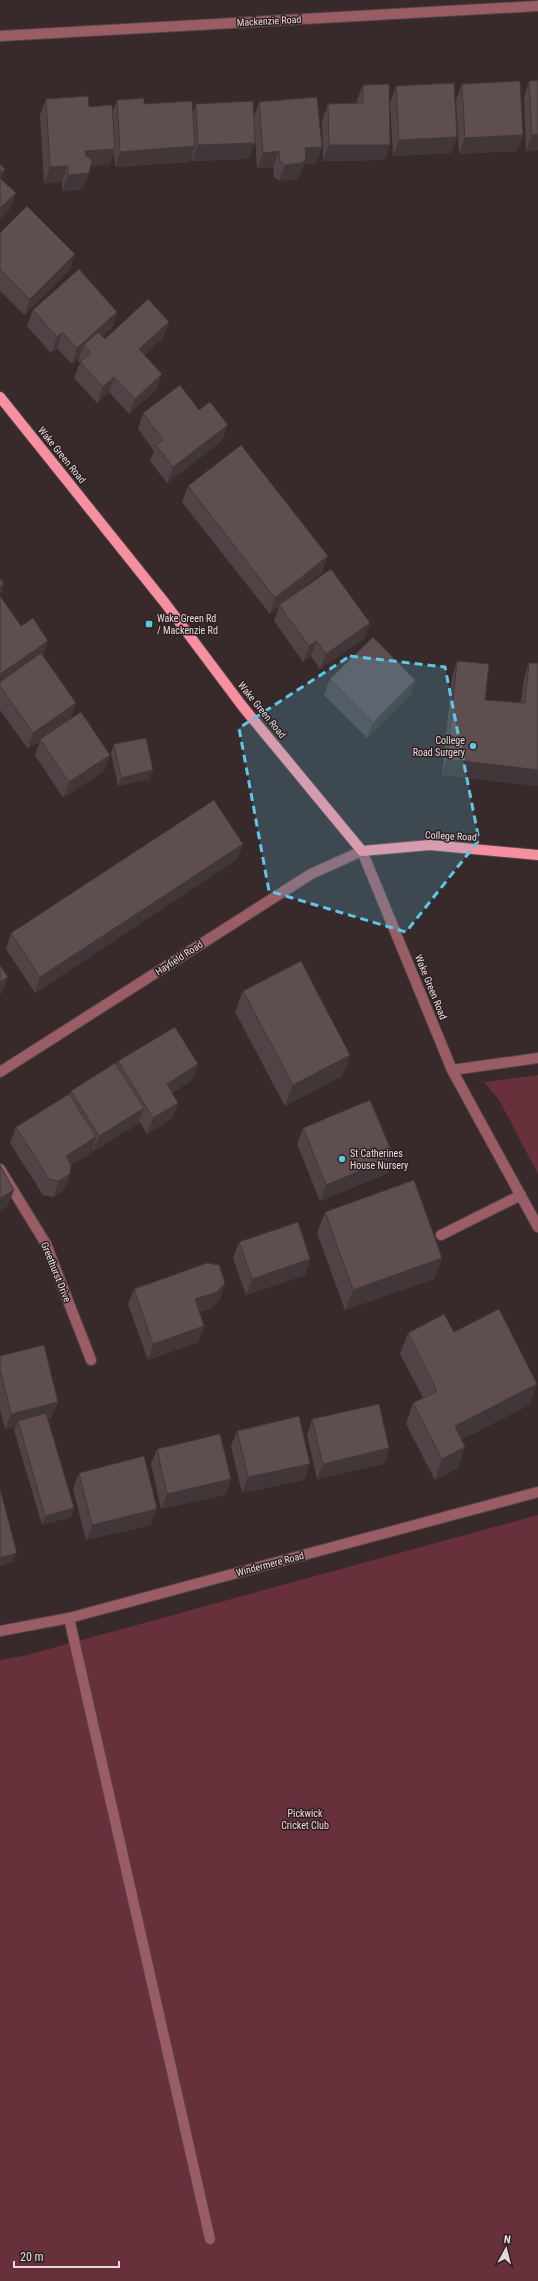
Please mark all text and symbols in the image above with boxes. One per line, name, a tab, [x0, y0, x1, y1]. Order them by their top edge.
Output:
street label: Mackenzie Road	[236, 14, 302, 28]
street label: Wake Green Road	[36, 425, 88, 485]
place label: Wake Green Rd / Mackenzie Rd	[157, 613, 218, 636]
marker: Wake Green Rd / Mackenzie Rd	[144, 619, 154, 629]
street label: Wake Green Road	[236, 680, 288, 740]
place label: College Road Surgery	[413, 735, 465, 758]
marker: College Road Surgery	[468, 741, 478, 751]
street label: College Road	[425, 829, 477, 843]
street label: Hayfield Road	[153, 939, 205, 977]
street label: Wake Green Road	[413, 953, 449, 1021]
place label: St Catherines House Nursery	[350, 1148, 408, 1171]
marker: St Catherines House Nursery	[337, 1154, 347, 1164]
street label: Greethurst Drive	[39, 1240, 73, 1304]
street label: Windermere Road	[235, 1550, 305, 1578]
park label: Pickwick Cricket Club	[281, 1808, 329, 1831]
north arrow	[486, 2229, 526, 2269]
text: N	[503, 2233, 512, 2246]
scale bar	[14, 2243, 119, 2269]
text: 20 m	[20, 2250, 44, 2264]

